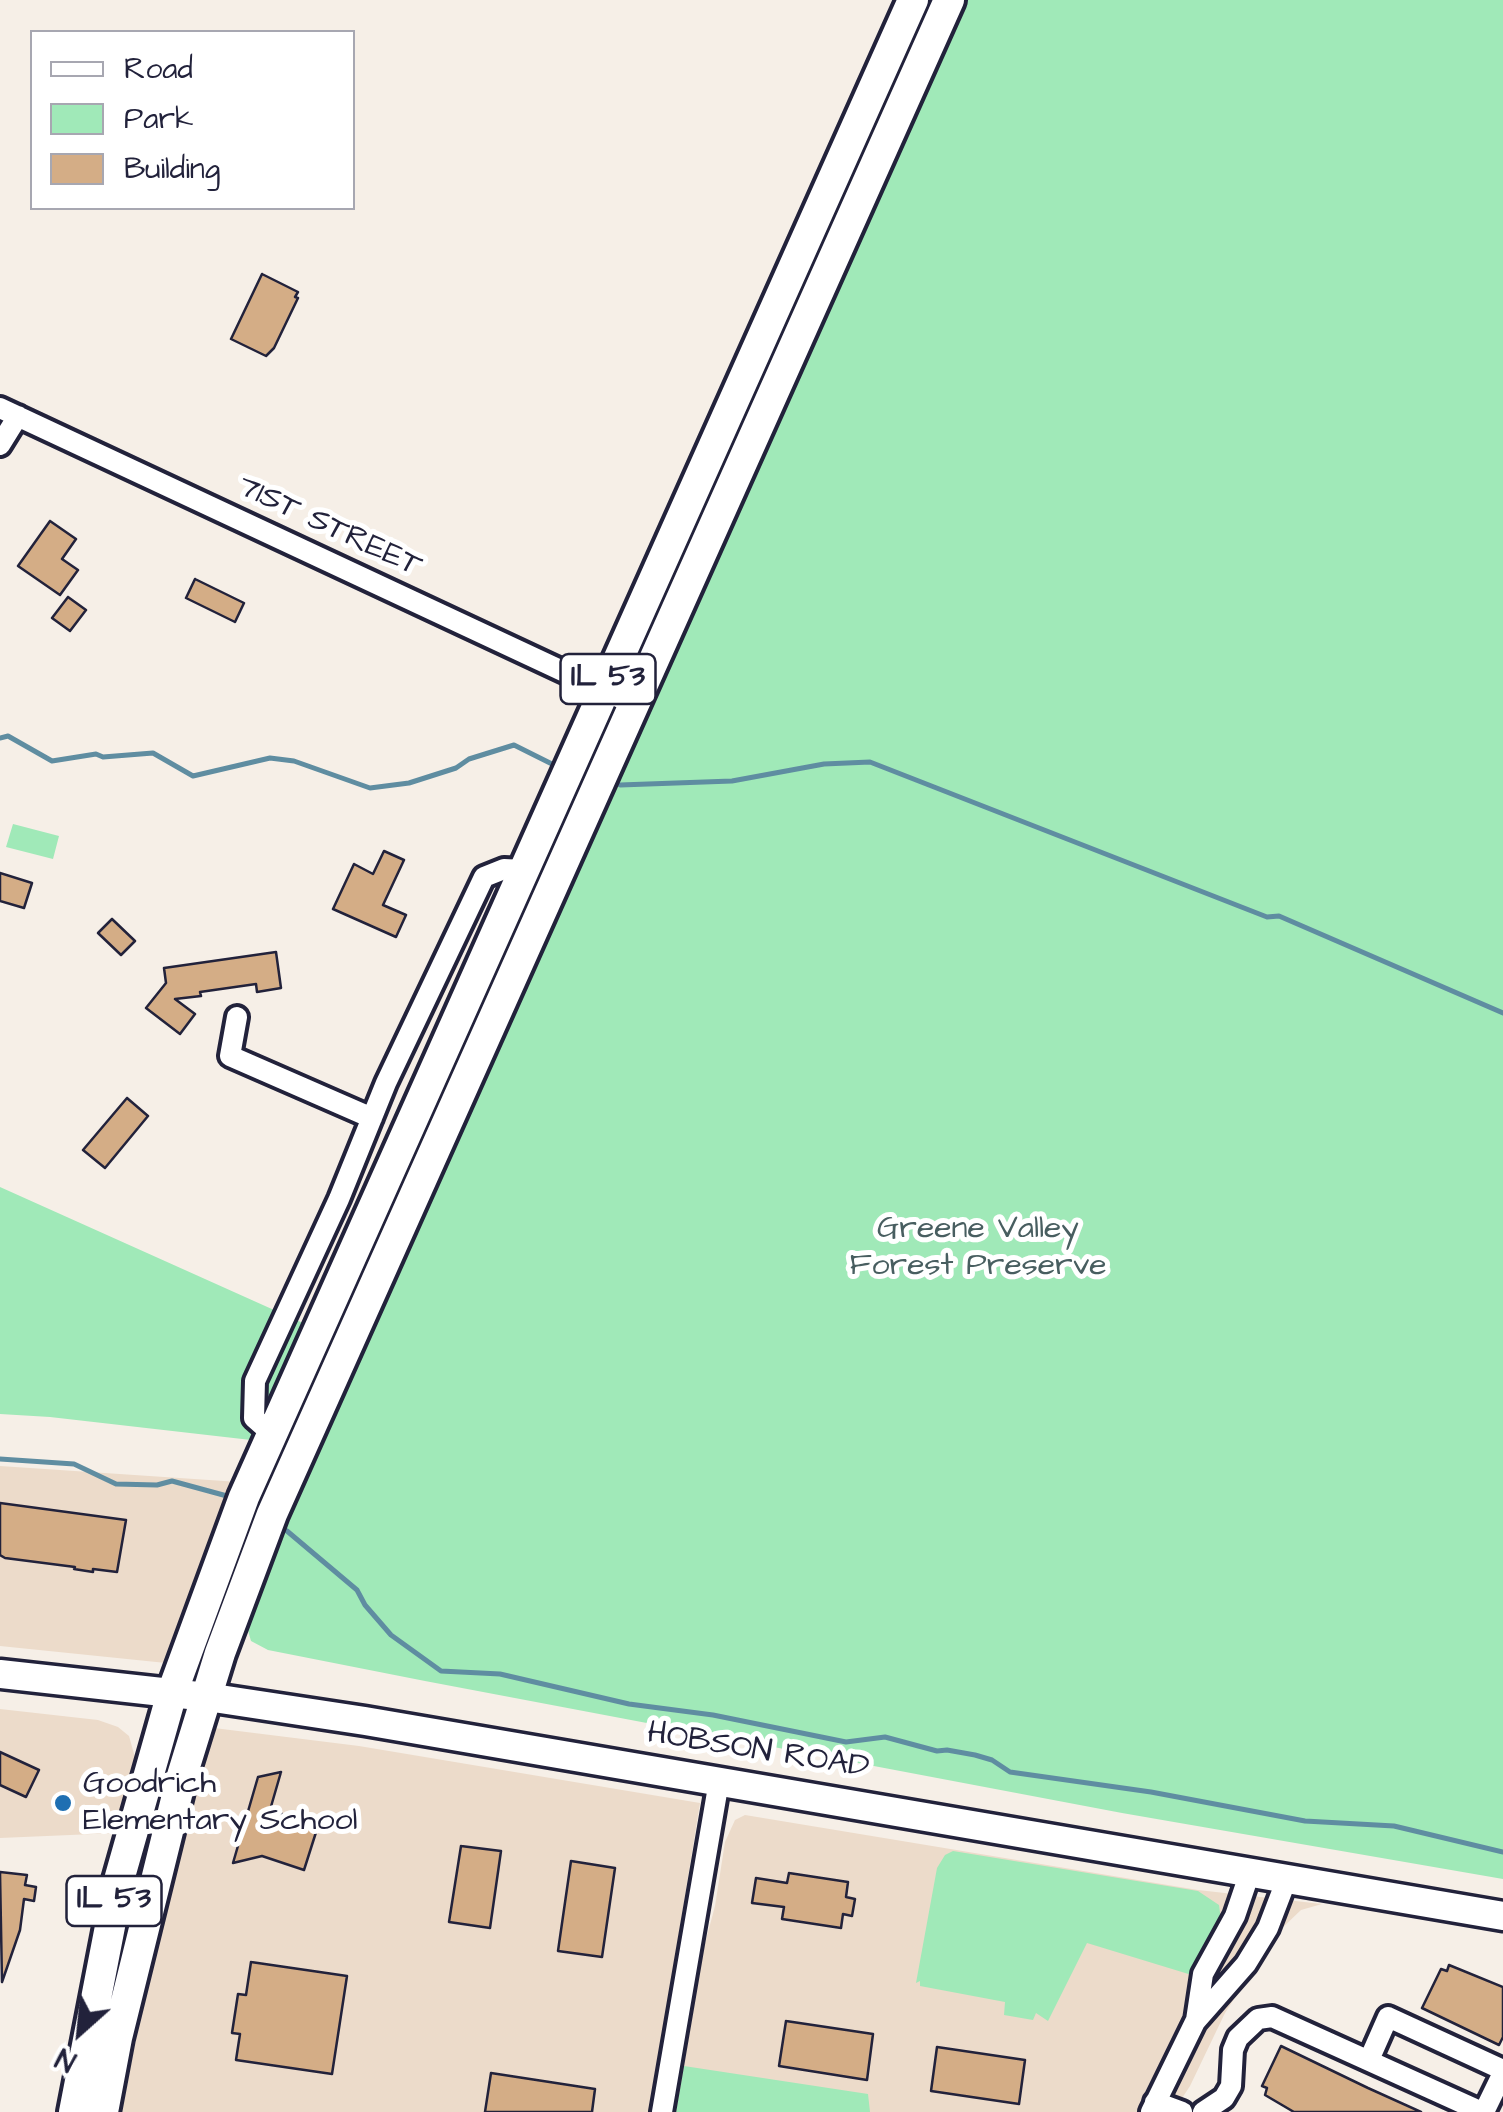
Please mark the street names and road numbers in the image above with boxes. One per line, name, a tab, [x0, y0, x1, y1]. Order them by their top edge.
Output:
street label: 71ST STREET	[231, 469, 427, 587]
road number: IL 53	[560, 654, 656, 704]
street label: HOBSON ROAD	[644, 1716, 872, 1788]
road number: IL 53	[66, 1876, 162, 1926]

